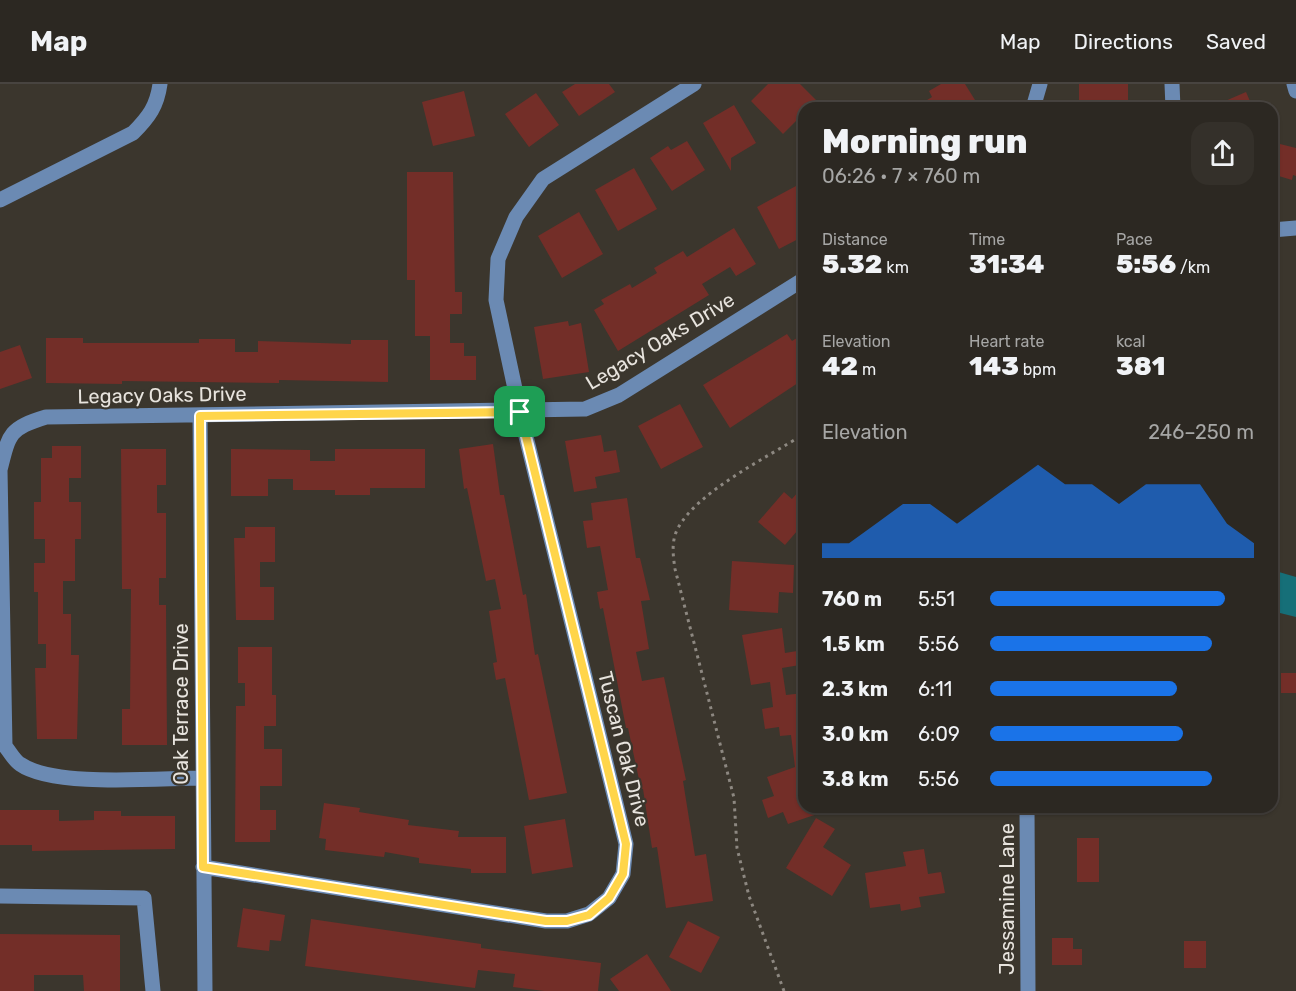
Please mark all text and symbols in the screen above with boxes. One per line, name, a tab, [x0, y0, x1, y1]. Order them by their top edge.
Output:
text: Map	[30, 25, 87, 58]
text: Map	[1000, 29, 1041, 54]
text: Directions	[1074, 29, 1173, 54]
text: Saved	[1206, 29, 1266, 54]
text: Morning run	[822, 122, 1027, 161]
button: share	[1191, 122, 1254, 185]
text: 06:26 · 7 × 760 m	[822, 164, 980, 188]
text: Distance	[822, 230, 888, 249]
text: Time	[969, 230, 1005, 249]
text: Pace	[1116, 230, 1153, 249]
text: 5.32	[822, 249, 882, 280]
text: 31:34	[969, 249, 1044, 280]
text: 5:56	[1116, 249, 1176, 280]
text: km	[882, 258, 909, 277]
text: /km	[1176, 258, 1210, 277]
street label: Legacy Oaks Drive	[581, 287, 739, 395]
text: Elevation	[822, 332, 891, 351]
text: Heart rate	[969, 332, 1044, 351]
text: kcal	[1116, 332, 1145, 351]
text: 42	[822, 351, 858, 382]
text: 143	[969, 351, 1019, 382]
text: 381	[1116, 351, 1166, 382]
text: m	[858, 360, 876, 379]
text: bpm	[1019, 360, 1056, 379]
street label: Legacy Oaks Drive	[77, 382, 247, 408]
pin	[494, 386, 545, 437]
icon: arrive	[503, 395, 536, 428]
text: Elevation	[822, 420, 908, 444]
text: 246–250 m	[1148, 420, 1254, 444]
text: 760 m	[822, 587, 882, 611]
text: 5:51	[918, 587, 955, 611]
street label: Oak Terrace Drive	[169, 623, 193, 785]
text: 1.5 km	[822, 632, 885, 656]
text: 5:56	[918, 632, 959, 656]
street label: Tuscan Oak Drive	[593, 669, 655, 829]
text: 2.3 km	[822, 677, 888, 701]
text: 6:11	[918, 677, 952, 701]
text: 3.0 km	[822, 722, 889, 746]
text: 6:09	[918, 722, 960, 746]
text: 3.8 km	[822, 767, 889, 791]
text: 5:56	[918, 767, 959, 791]
street label: Jessamine Lane	[995, 823, 1019, 975]

